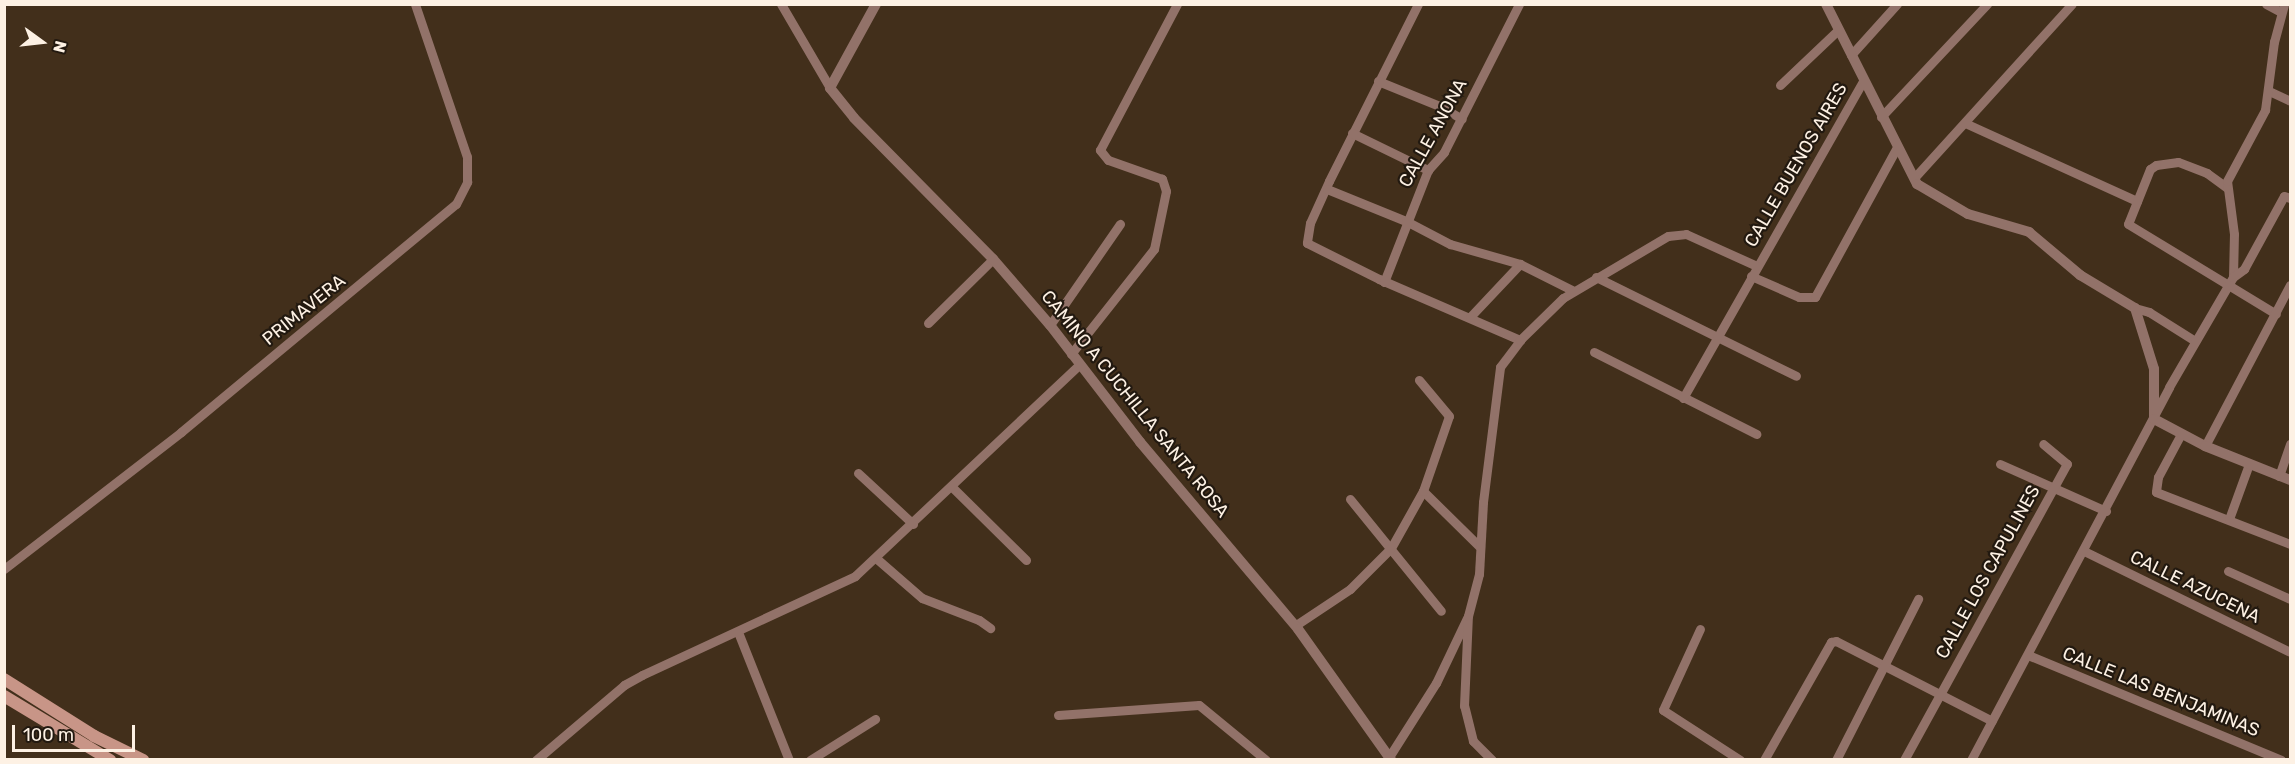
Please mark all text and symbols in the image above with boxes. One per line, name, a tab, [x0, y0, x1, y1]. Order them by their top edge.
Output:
north arrow	[12, 12, 72, 72]
text: N	[49, 39, 71, 55]
street label: CALLE ANONA	[1394, 75, 1472, 191]
street label: CALLE BUENOS AIRES	[1740, 79, 1852, 251]
street label: PRIMAVERA	[258, 270, 350, 350]
street label: CAMINO A CUCHILLA SANTA ROSA	[1036, 285, 1234, 523]
street label: CALLE LOS CAPULINES	[1931, 481, 2045, 663]
street label: CALLE AZUCENA	[2126, 546, 2264, 628]
street label: CALLE LAS BENJAMINAS	[2059, 643, 2263, 741]
scale bar	[15, 713, 138, 751]
text: 100 m	[23, 724, 74, 746]

